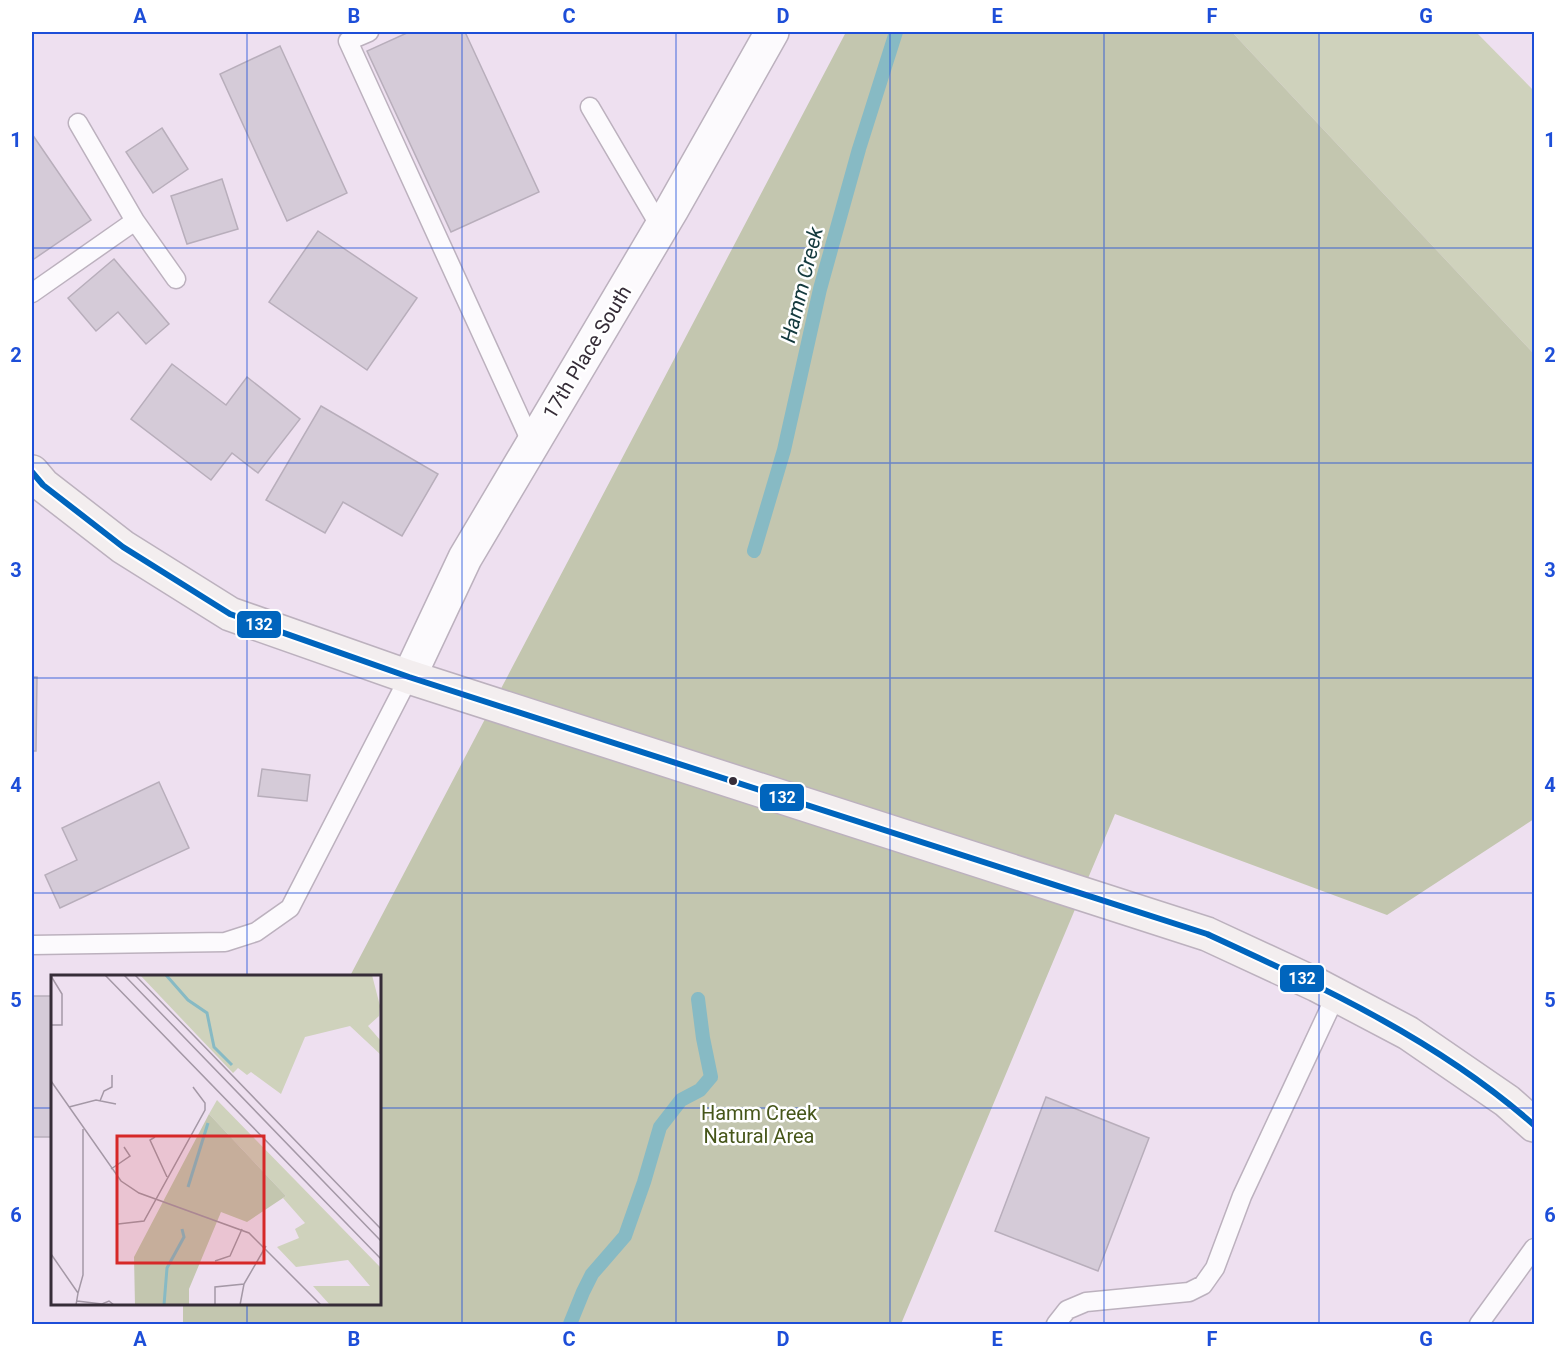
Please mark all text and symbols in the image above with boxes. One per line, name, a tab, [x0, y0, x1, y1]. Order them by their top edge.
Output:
text: A	[133, 4, 147, 28]
text: B	[348, 4, 360, 28]
text: C	[562, 4, 576, 28]
text: D	[777, 4, 790, 28]
text: E	[991, 4, 1003, 28]
text: F	[1207, 4, 1218, 28]
text: G	[1419, 4, 1433, 28]
text: 1	[10, 128, 22, 152]
text: 1	[1544, 128, 1556, 152]
water label: Hamm Creek	[776, 224, 828, 345]
street label: 17th Place South	[538, 281, 636, 423]
text: 2	[10, 343, 22, 367]
text: 2	[1544, 343, 1556, 367]
text: 3	[10, 558, 22, 582]
text: 3	[1544, 558, 1556, 582]
line badge: 132	[236, 610, 282, 639]
text: 132	[245, 615, 273, 634]
text: 4	[10, 773, 22, 797]
text: 4	[1544, 773, 1556, 797]
unlabelled marker	[727, 775, 739, 787]
line badge: 132	[759, 783, 805, 812]
text: 132	[768, 788, 796, 807]
line badge: 132	[1279, 964, 1325, 993]
text: 132	[1288, 969, 1316, 988]
inset map	[51, 975, 381, 1305]
text: 5	[10, 988, 22, 1012]
text: 5	[1544, 988, 1556, 1012]
park label: Hamm Creek Natural Area	[701, 1101, 818, 1148]
text: 6	[10, 1203, 22, 1227]
text: 6	[1544, 1203, 1556, 1227]
text: A	[133, 1327, 147, 1351]
text: B	[348, 1327, 360, 1351]
text: C	[562, 1327, 576, 1351]
text: D	[777, 1327, 790, 1351]
text: E	[991, 1327, 1003, 1351]
text: F	[1207, 1327, 1218, 1351]
text: G	[1419, 1327, 1433, 1351]

